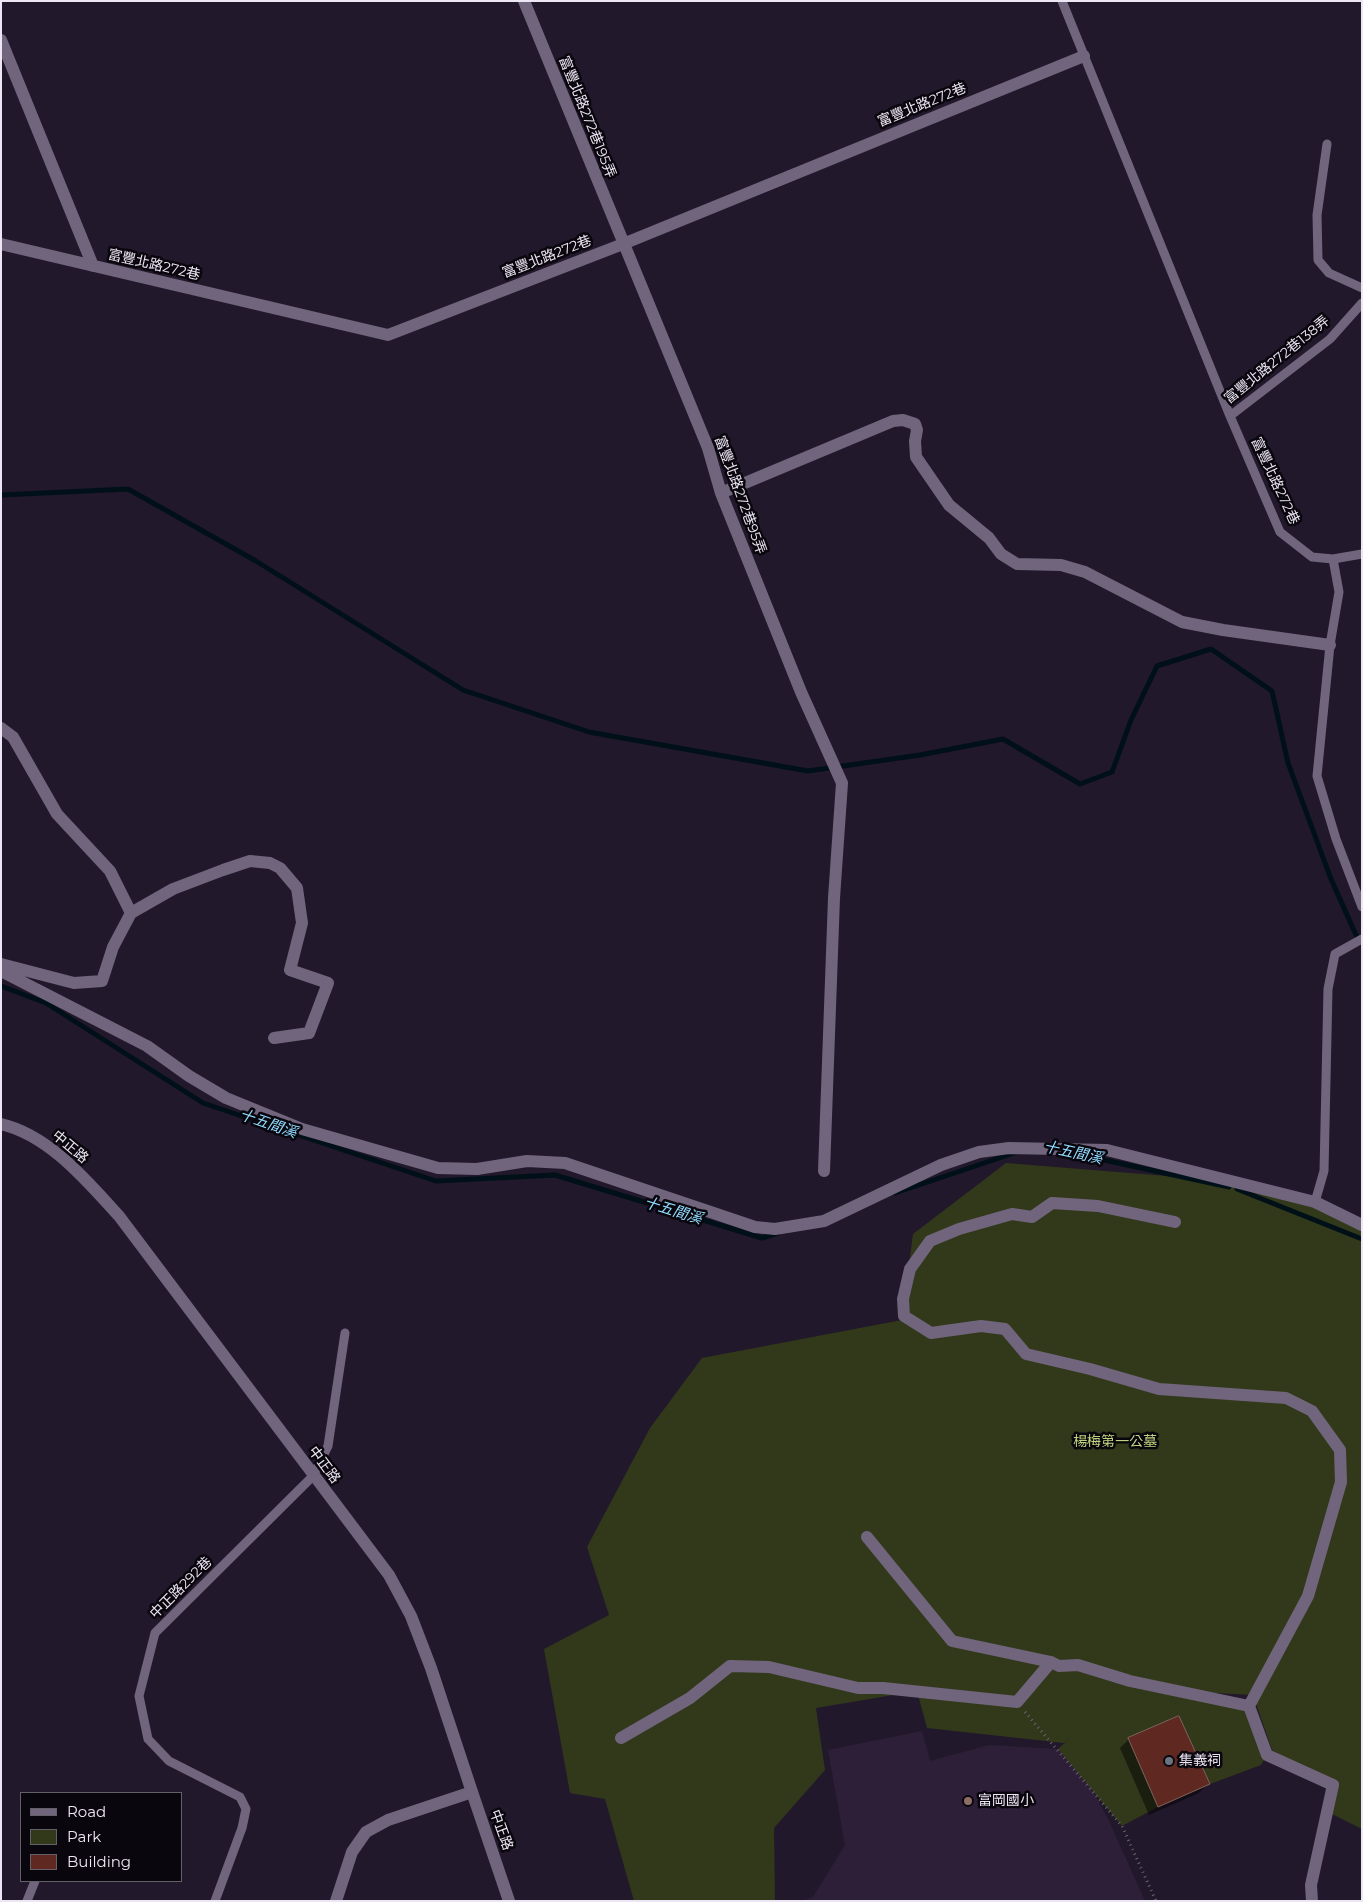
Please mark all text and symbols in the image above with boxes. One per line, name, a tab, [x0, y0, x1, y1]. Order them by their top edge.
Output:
street label: 富豐北路272巷195弄	[555, 54, 619, 180]
street label: 富豐北路272巷	[875, 80, 969, 130]
street label: 富豐北路272巷	[500, 232, 594, 282]
street label: 富豐北路272巷	[106, 246, 202, 284]
street label: 富豐北路272巷138弄	[1221, 313, 1333, 407]
street label: 富豐北路272巷95弄	[711, 434, 769, 556]
street label: 富豐北路272巷	[1247, 435, 1303, 527]
water label: 十五間溪	[237, 1106, 299, 1142]
street label: 中正路	[49, 1127, 91, 1167]
water label: 十五間溪	[1042, 1138, 1104, 1168]
water label: 十五間溪	[642, 1194, 704, 1228]
park label: 楊梅第一公墓	[1073, 1434, 1157, 1450]
street label: 中正路	[305, 1443, 343, 1487]
street label: 中正路292巷	[147, 1554, 215, 1622]
place label: 集義祠	[1179, 1753, 1221, 1769]
marker: 集義祠	[1163, 1755, 1175, 1767]
legend	[20, 1792, 182, 1882]
place label: 富岡國小	[978, 1793, 1034, 1809]
marker: 富岡國小	[962, 1795, 974, 1807]
text: Road	[67, 1802, 106, 1821]
street label: 中正路	[486, 1807, 516, 1853]
text: Park	[67, 1827, 101, 1846]
text: Building	[67, 1852, 131, 1871]

